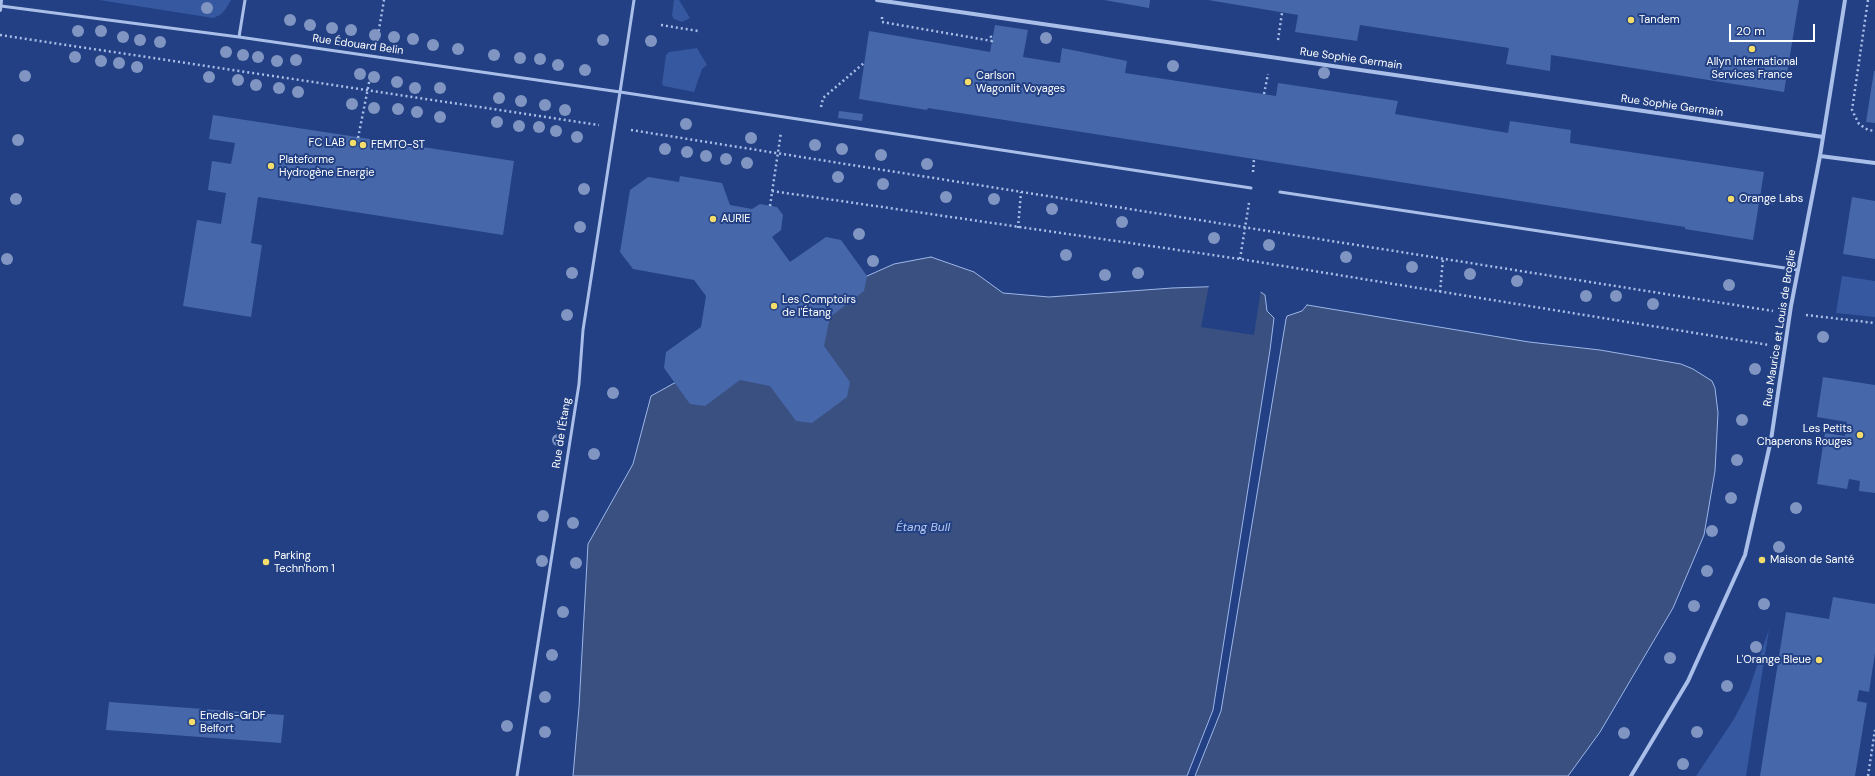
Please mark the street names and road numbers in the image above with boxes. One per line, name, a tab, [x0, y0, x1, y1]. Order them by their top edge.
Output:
street label: Rue Édouard Belin	[312, 32, 404, 58]
street label: Rue Sophie Germain	[1299, 45, 1403, 73]
street label: Rue Sophie Germain	[1620, 92, 1724, 120]
street label: Rue Maurice et Louis de Broglie	[1761, 249, 1799, 407]
street label: Rue de l'Étang	[550, 397, 574, 469]

